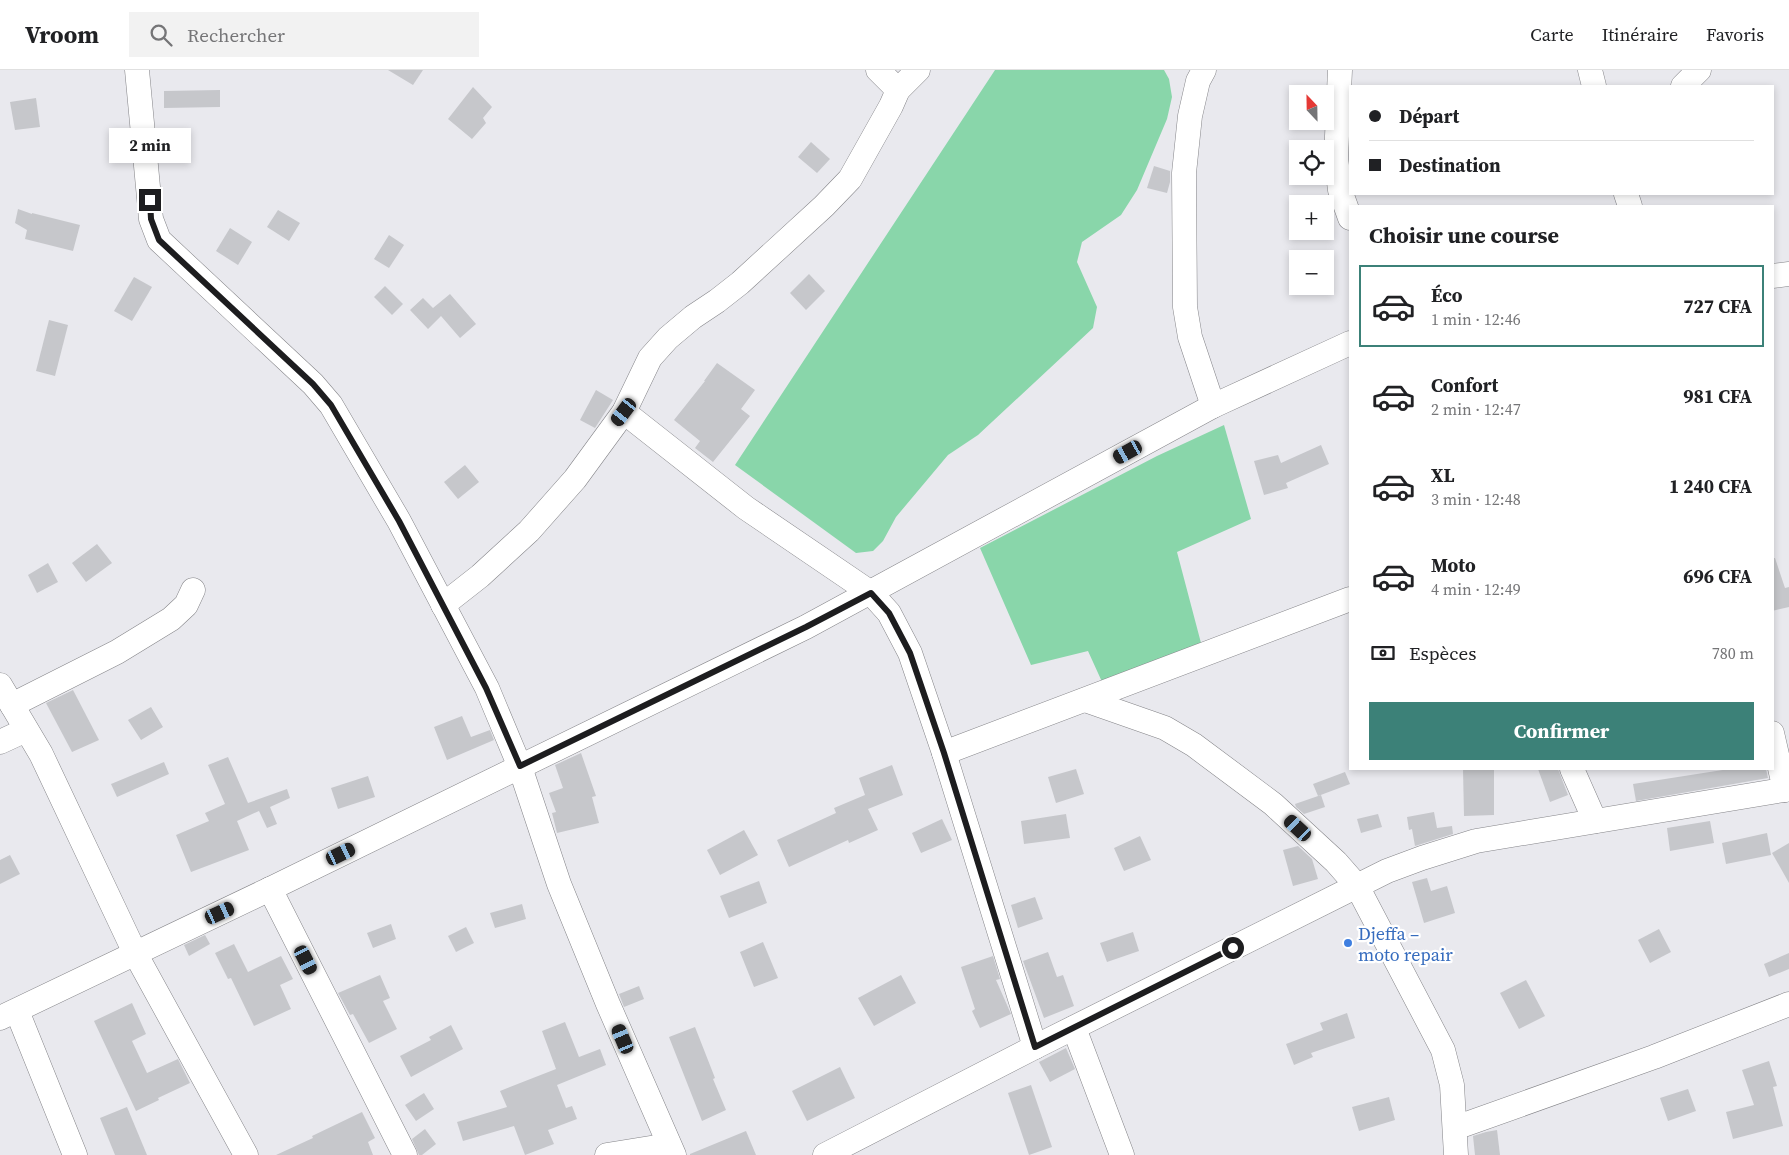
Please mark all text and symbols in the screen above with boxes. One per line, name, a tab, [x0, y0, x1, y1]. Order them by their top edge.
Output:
search box	[129, 12, 479, 57]
text: Vroom	[25, 18, 99, 51]
icon: search	[147, 21, 175, 49]
text: Rechercher	[187, 22, 285, 48]
text: Carte	[1530, 22, 1574, 47]
text: Itinéraire	[1602, 22, 1678, 47]
text: Favoris	[1706, 22, 1764, 47]
north arrow	[1289, 85, 1334, 130]
map controls	[1289, 85, 1334, 295]
text: Départ	[1399, 103, 1459, 129]
callout: 2 min	[109, 128, 191, 162]
text: 2 min	[129, 134, 171, 156]
button: locate	[1289, 140, 1334, 185]
text: Destination	[1399, 152, 1501, 178]
route end	[139, 189, 161, 211]
button: +	[1289, 195, 1334, 240]
text: Choisir une course	[1369, 220, 1559, 250]
button: −	[1289, 250, 1334, 295]
text: Éco	[1431, 282, 1463, 308]
icon: car	[1371, 284, 1416, 329]
text: 727 CFA	[1683, 293, 1752, 319]
text: 1 min · 12:46	[1431, 308, 1521, 330]
text: Confort	[1431, 372, 1498, 398]
icon: car	[1371, 374, 1416, 419]
text: 981 CFA	[1683, 383, 1752, 409]
car	[608, 396, 639, 428]
text: 2 min · 12:47	[1431, 398, 1521, 420]
car	[1111, 438, 1144, 466]
text: XL	[1431, 462, 1454, 488]
icon: car	[1371, 464, 1416, 509]
text: 1 240 CFA	[1669, 473, 1752, 499]
text: 3 min · 12:48	[1431, 488, 1521, 510]
text: Moto	[1431, 552, 1476, 578]
icon: car	[1371, 554, 1416, 599]
text: 696 CFA	[1683, 563, 1752, 589]
text: 4 min · 12:49	[1431, 578, 1521, 600]
icon: cash	[1369, 639, 1397, 667]
text: Espèces	[1409, 640, 1477, 666]
text: 780 m	[1712, 642, 1754, 664]
button: Confirmer	[1369, 702, 1754, 760]
car	[1281, 812, 1314, 844]
car	[324, 841, 357, 867]
car	[203, 900, 236, 926]
place label: Djeffa – moto repair	[1358, 921, 1453, 967]
route start	[1222, 937, 1244, 959]
marker: Djeffa – moto repair	[1342, 937, 1354, 949]
car	[292, 943, 319, 977]
car	[610, 1022, 635, 1056]

